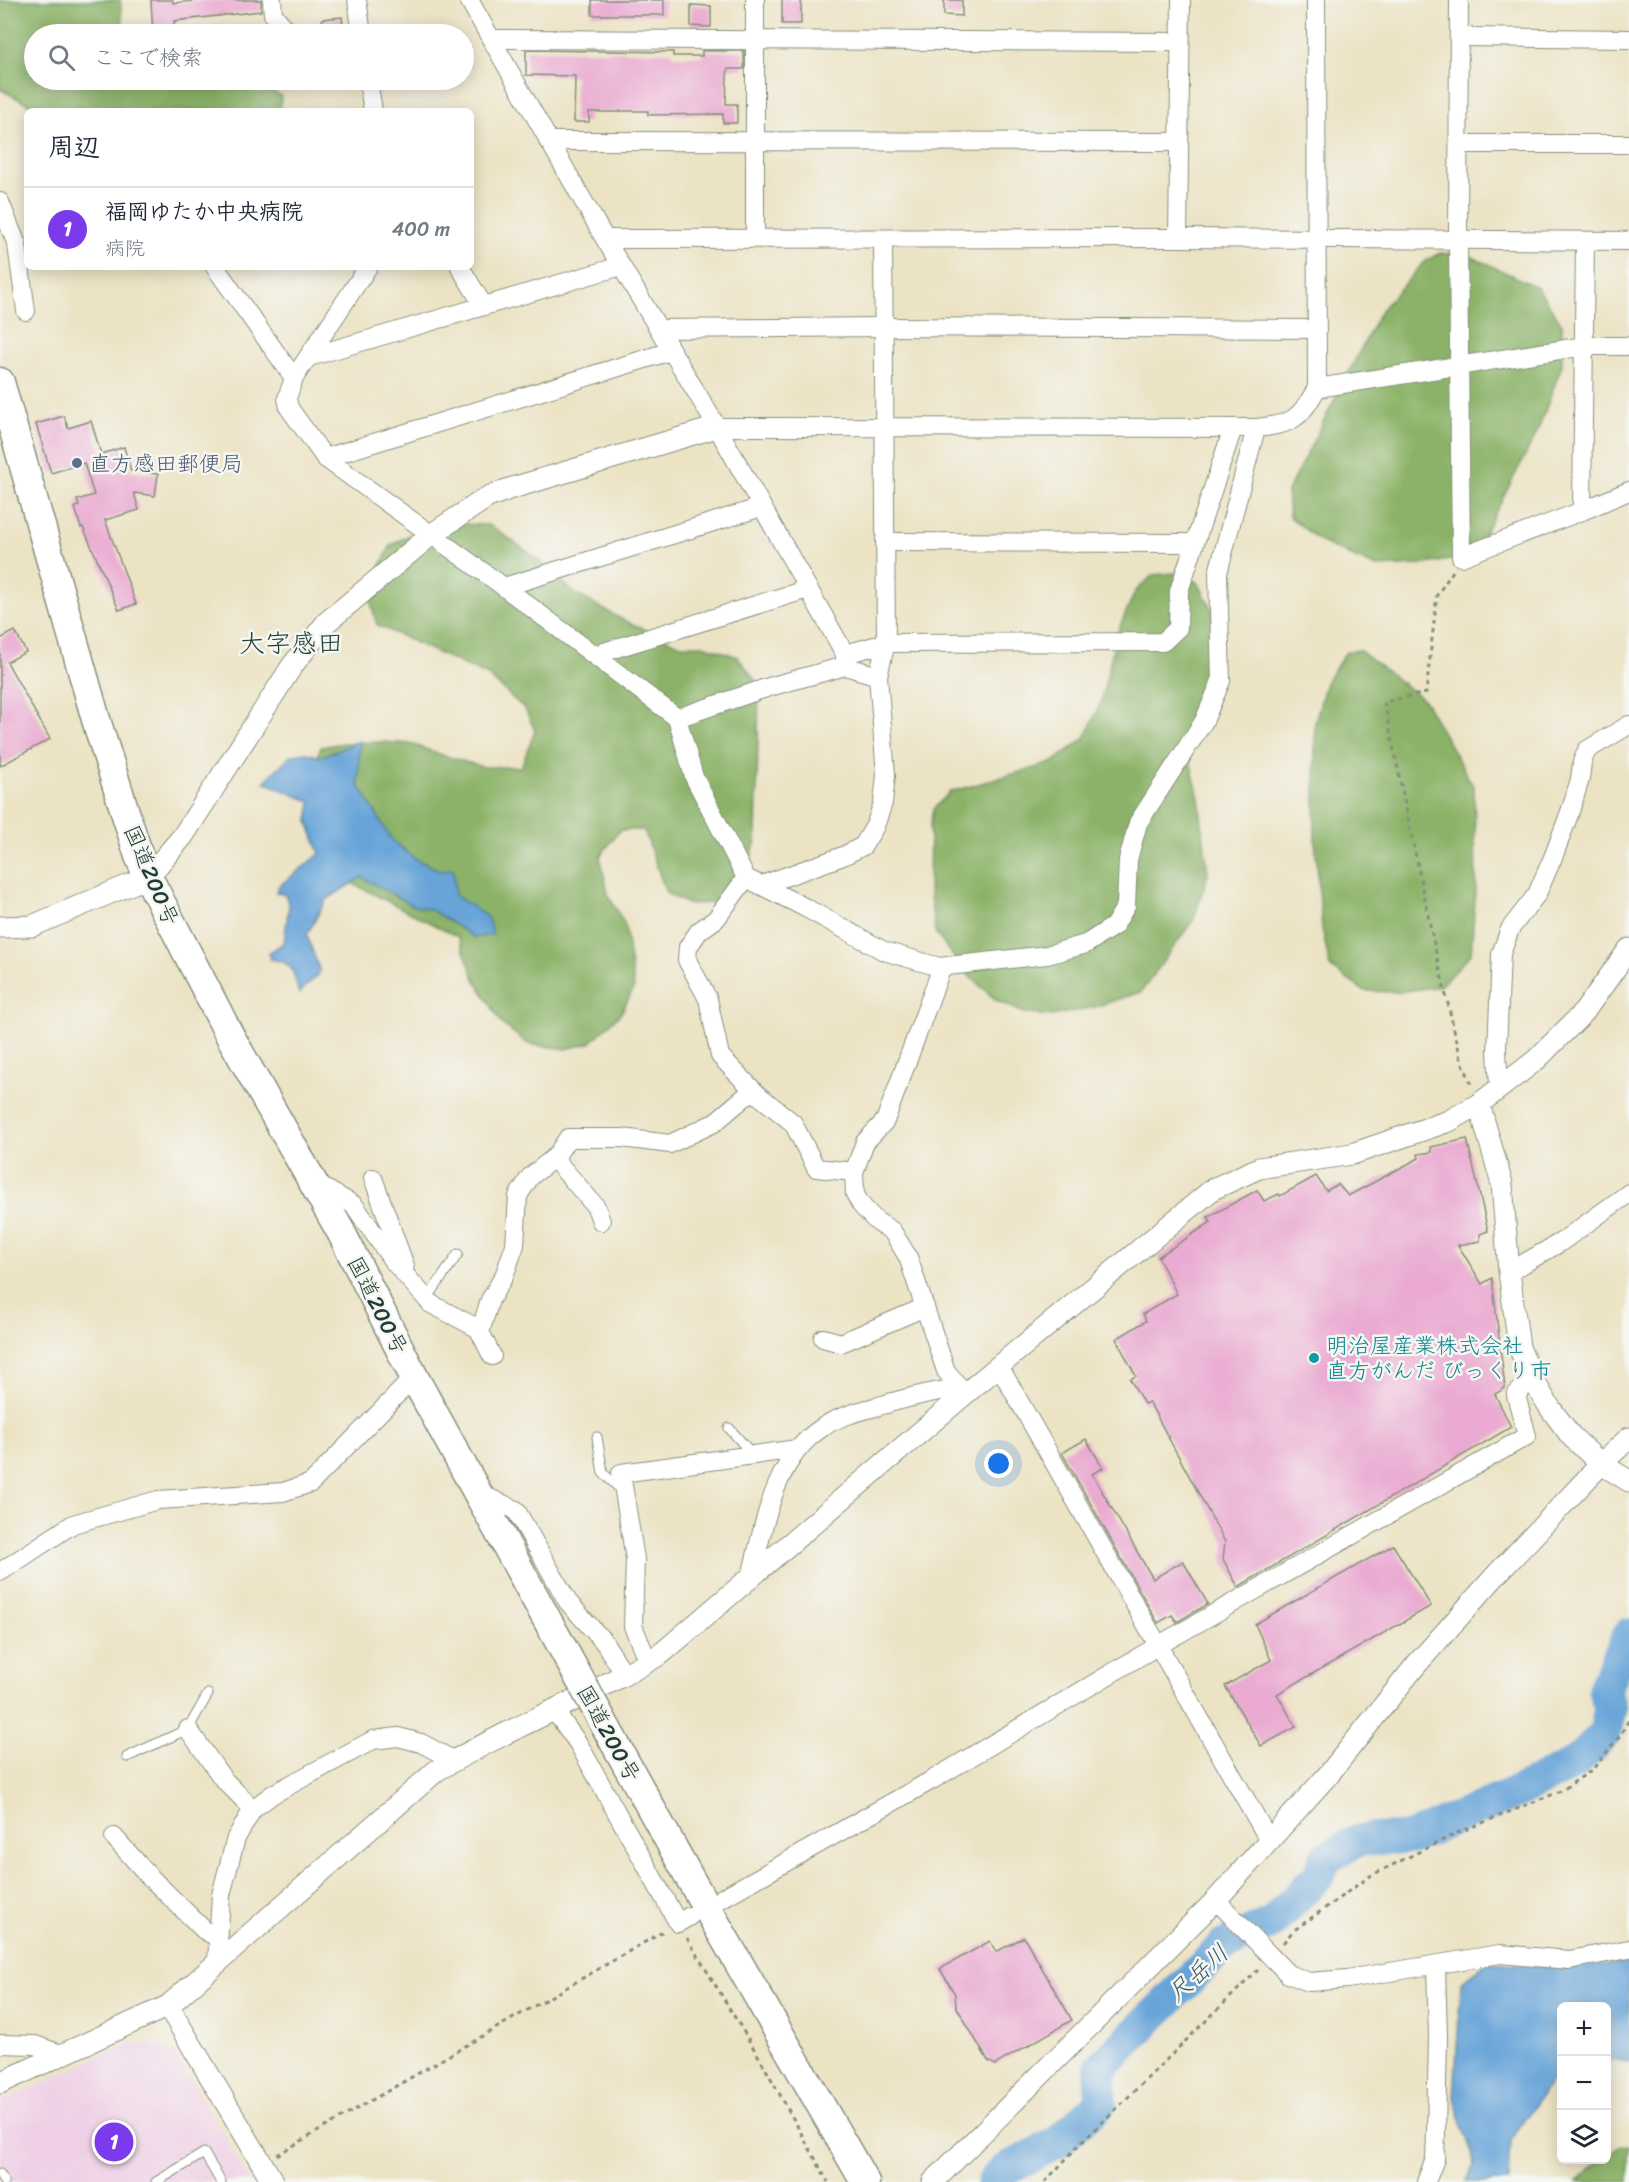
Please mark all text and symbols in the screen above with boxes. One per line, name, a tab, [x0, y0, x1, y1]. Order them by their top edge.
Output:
search box	[24, 24, 474, 90]
text: ここで検索	[93, 38, 203, 77]
icon: search	[45, 41, 78, 74]
text: 周辺	[48, 124, 100, 170]
text: 福岡ゆたか中央病院	[105, 192, 303, 231]
text: 1	[63, 212, 72, 247]
text: 400 m	[392, 212, 450, 247]
text: 病院	[105, 231, 145, 266]
place label: 直方感田郵便局	[89, 444, 243, 483]
marker: 直方感田郵便局	[70, 456, 84, 470]
district label: 大字感田	[239, 620, 343, 666]
street label: 国道200号	[113, 819, 190, 932]
street label: 国道200号	[336, 1249, 419, 1362]
place label: 明治屋産業株式会社 直方がんだ びっくり市	[1326, 1326, 1552, 1390]
marker: 明治屋産業株式会社 直方がんだ びっくり市	[1307, 1351, 1321, 1365]
your location	[984, 1449, 1013, 1478]
street label: 国道200号	[566, 1677, 651, 1789]
water label: 尺岳川	[1157, 1933, 1239, 2013]
map controls	[1557, 2002, 1611, 2164]
button: +	[1557, 2002, 1611, 2056]
button: −	[1557, 2056, 1611, 2110]
button: layers	[1557, 2110, 1611, 2164]
pin: 1	[94, 2120, 134, 2164]

